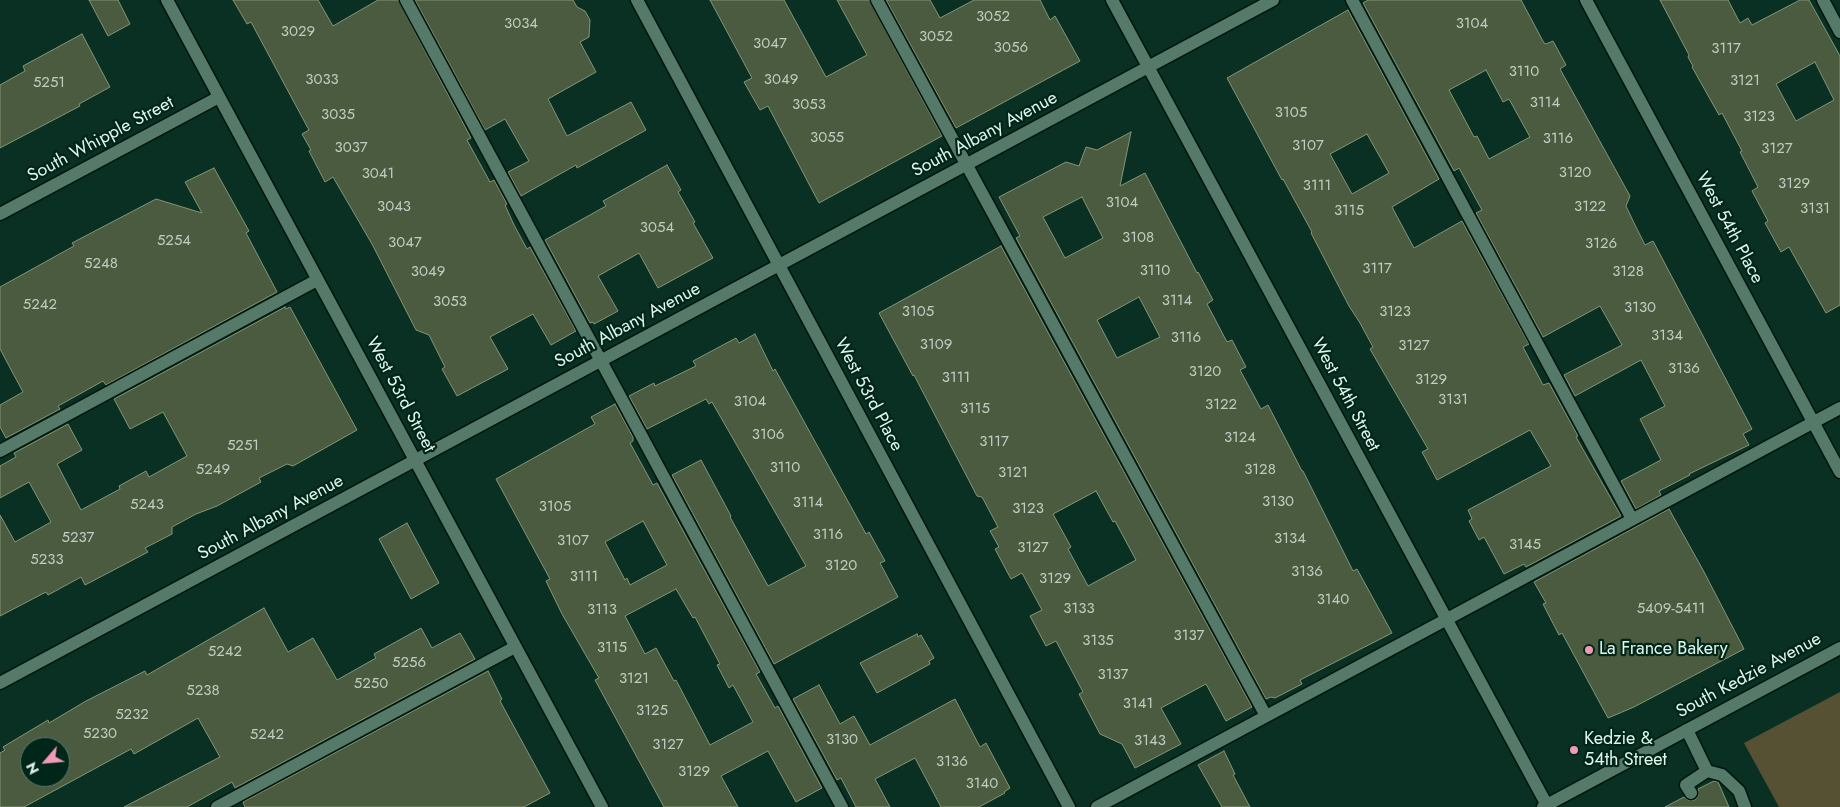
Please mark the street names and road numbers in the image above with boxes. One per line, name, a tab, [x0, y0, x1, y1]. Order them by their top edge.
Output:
street label: South Albany Avenue	[908, 87, 1062, 183]
street label: South Whipple Street	[24, 92, 178, 188]
street label: West 54th Place	[1691, 169, 1767, 287]
street label: South Albany Avenue	[551, 278, 705, 374]
street label: West 53rd Street	[361, 334, 439, 456]
street label: West 53rd Place	[829, 335, 907, 455]
street label: West 54th Street	[1306, 335, 1384, 455]
street label: South Albany Avenue	[194, 470, 348, 566]
street label: South Kedzie Avenue	[1673, 629, 1825, 723]

